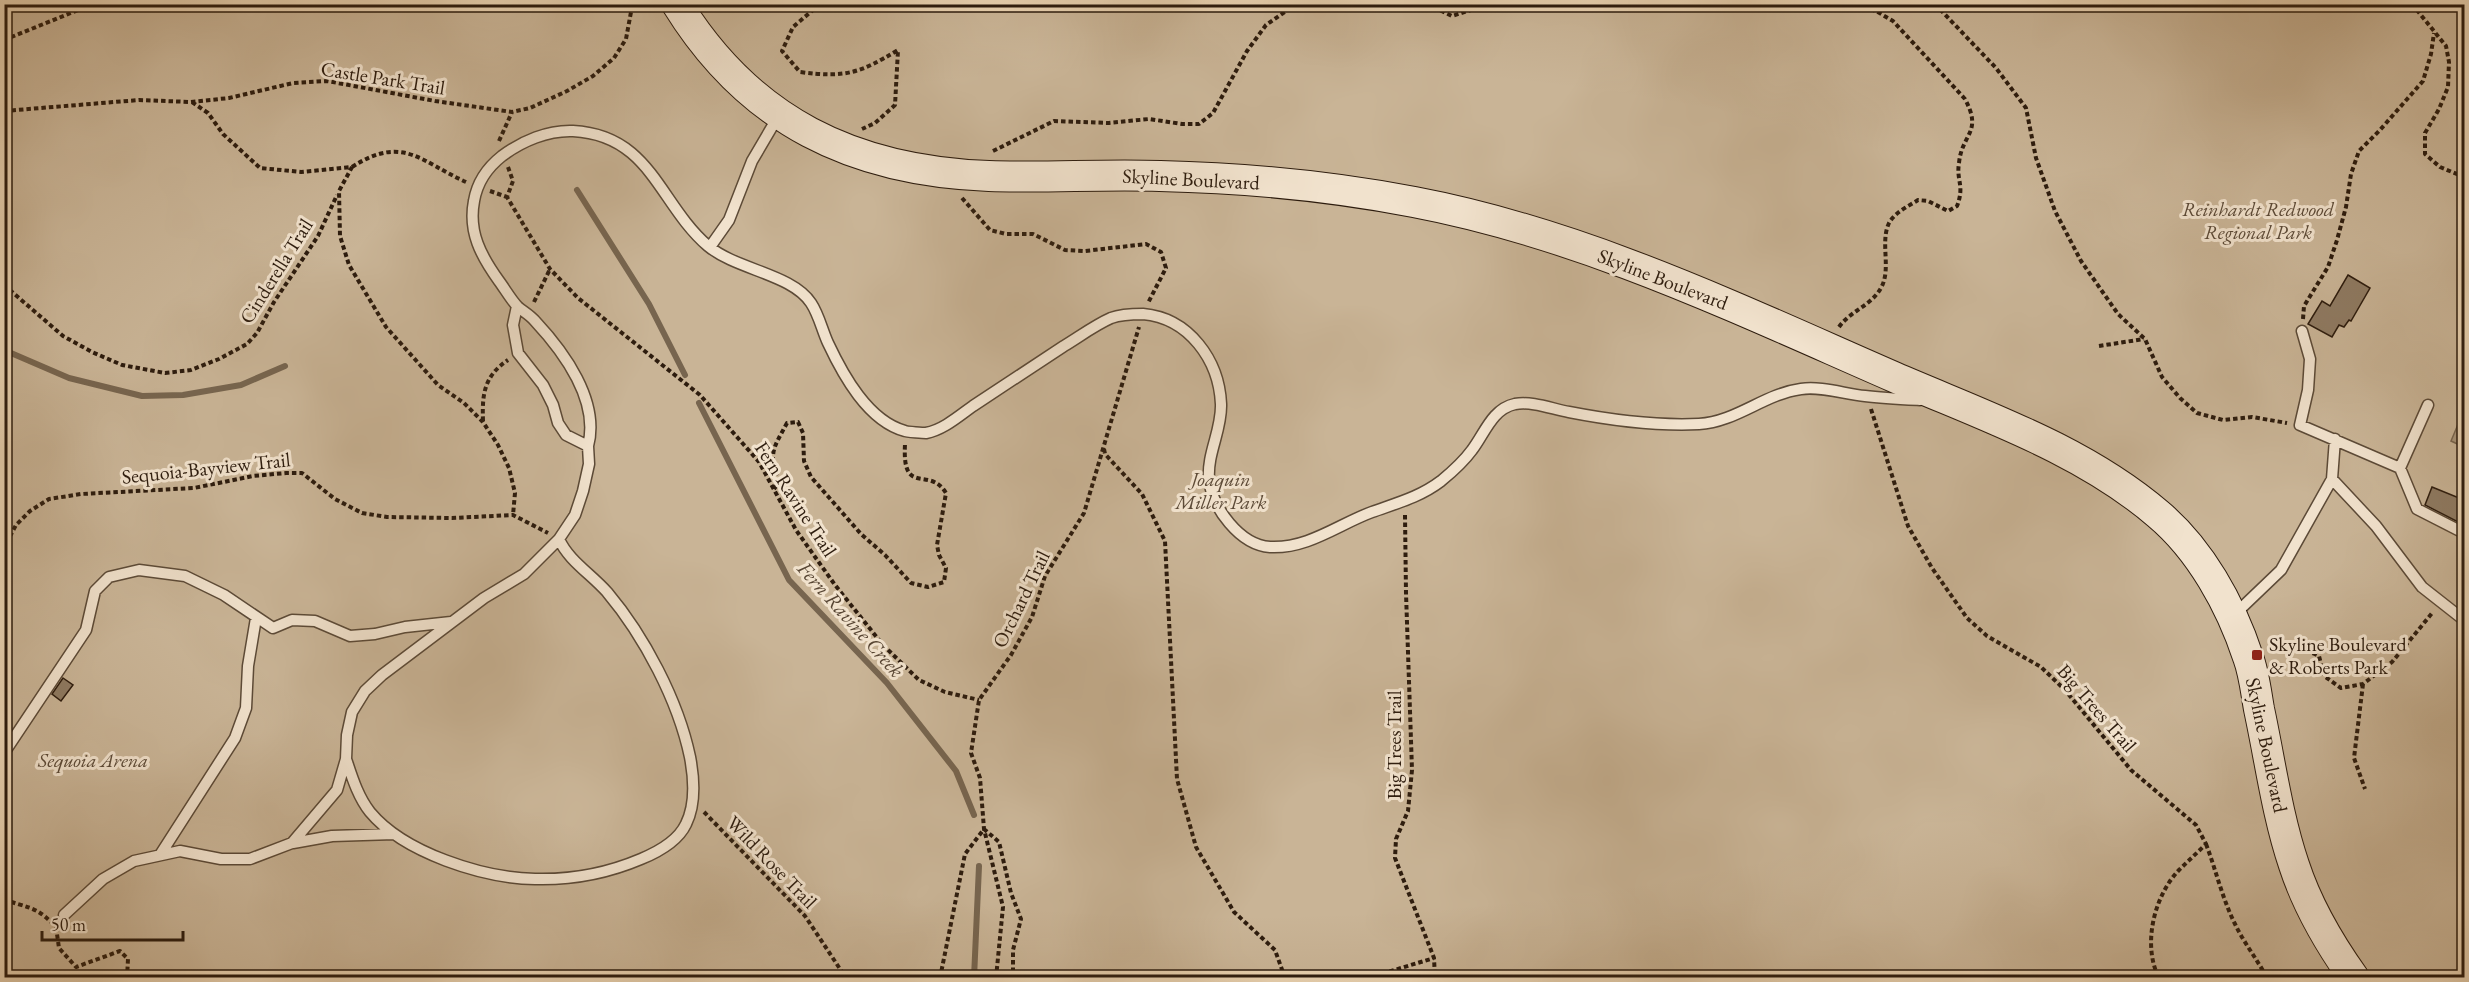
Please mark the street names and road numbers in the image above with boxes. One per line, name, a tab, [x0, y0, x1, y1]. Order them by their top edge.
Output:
street label: Castle Park Trail	[319, 55, 447, 101]
street label: Skyline Boulevard	[1122, 162, 1261, 196]
street label: Cinderella Trail	[233, 213, 319, 329]
street label: Skyline Boulevard	[1594, 242, 1733, 316]
street label: Fern Ravine Trail	[749, 436, 843, 562]
street label: Sequoia-Bayview Trail	[120, 446, 292, 490]
street label: Orchard Trail	[986, 546, 1056, 652]
street label: Big Trees Trail	[2051, 658, 2143, 758]
street label: Skyline Boulevard	[2240, 675, 2294, 816]
street label: Big Trees Trail	[1381, 690, 1407, 800]
street label: Wild Rose Trail	[721, 810, 823, 914]

